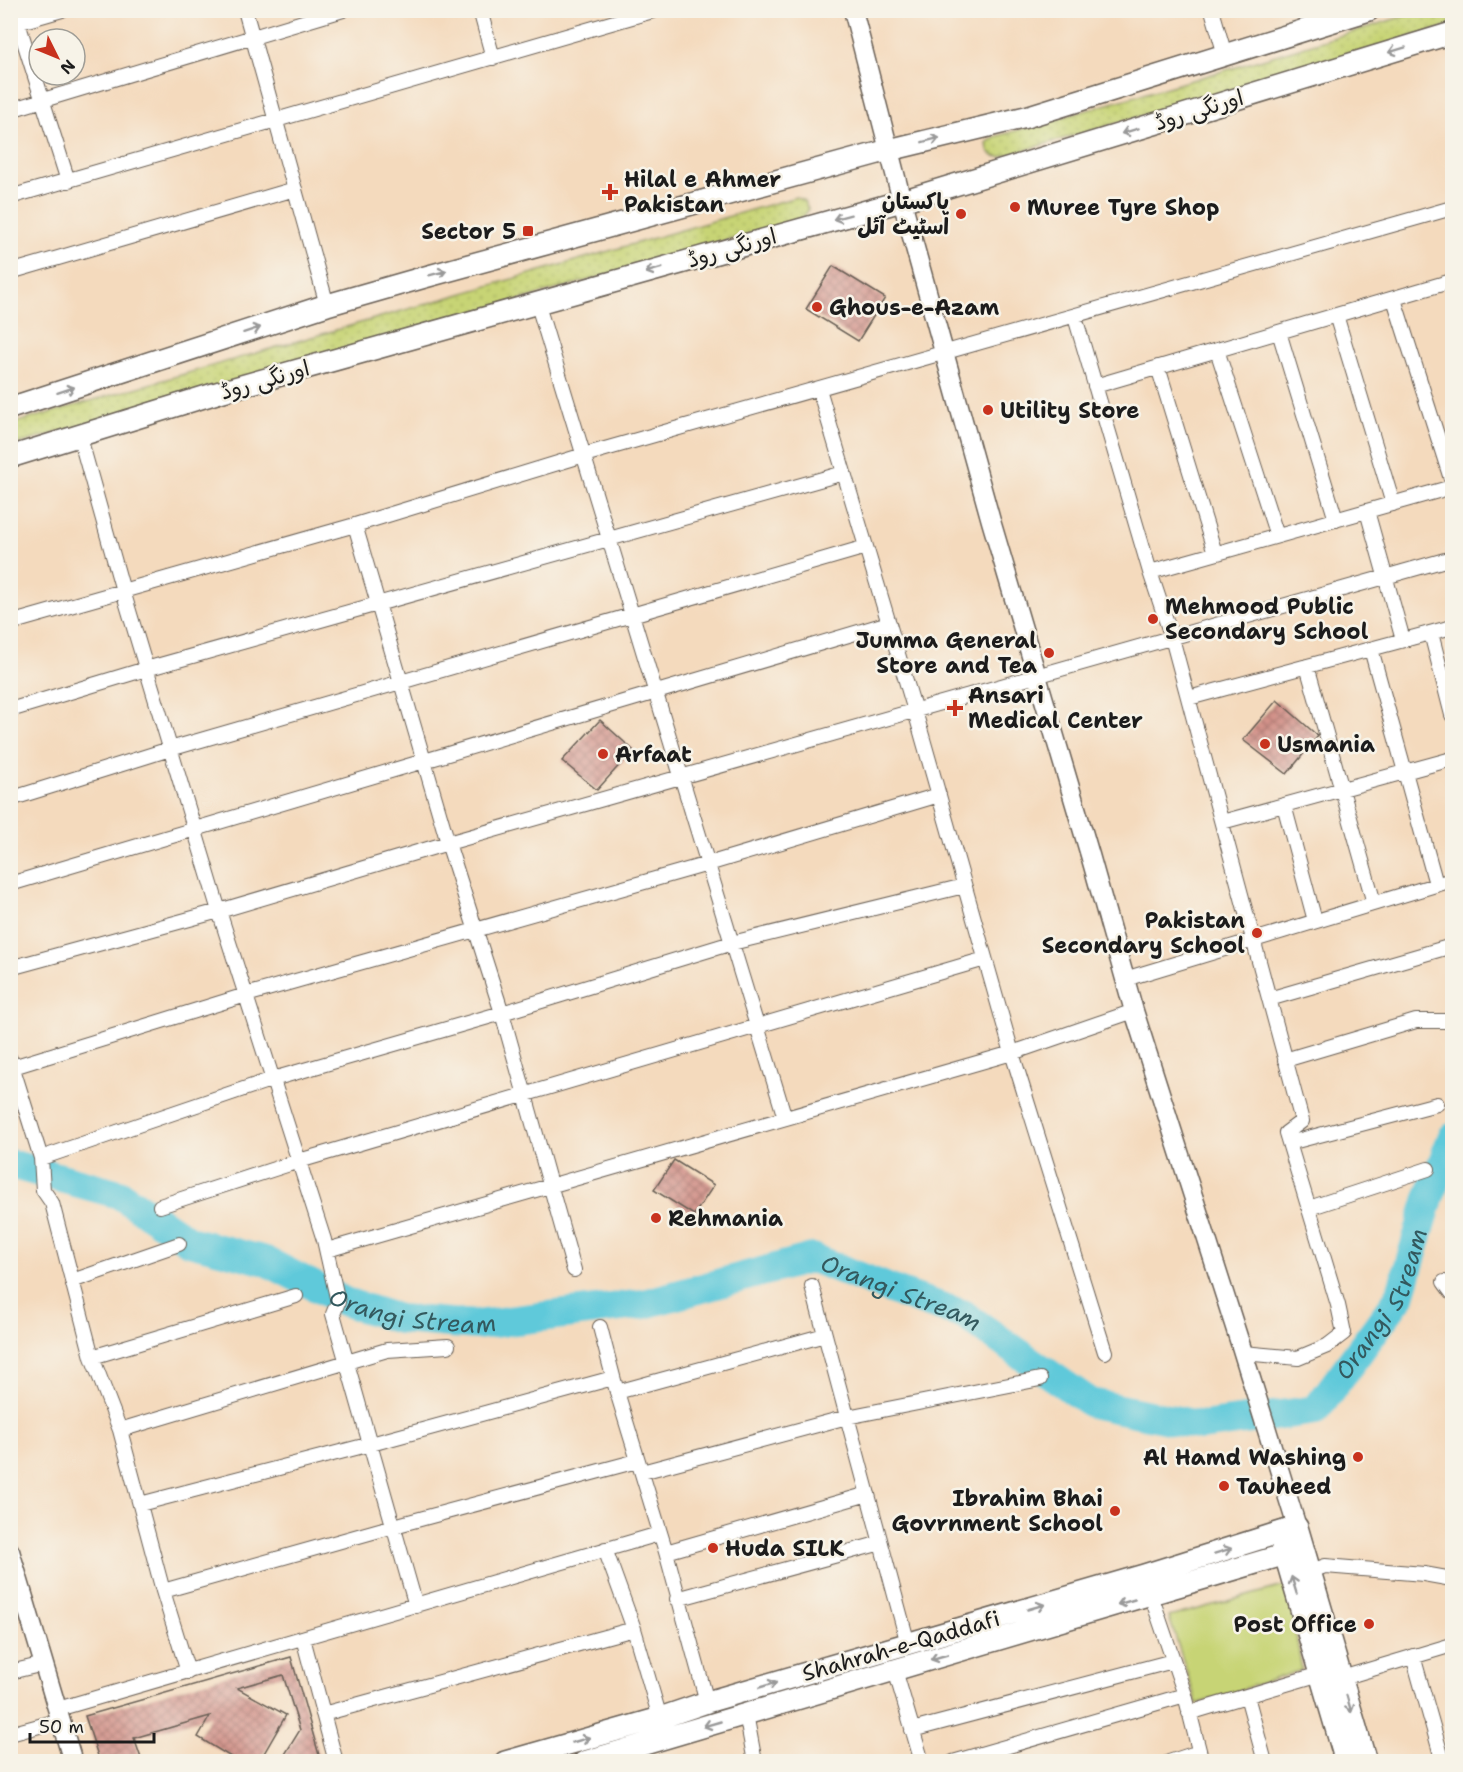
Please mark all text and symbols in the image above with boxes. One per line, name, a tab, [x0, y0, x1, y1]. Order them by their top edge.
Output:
north arrow	[27, 27, 87, 87]
one-way arrow	[1387, 45, 1406, 56]
text: N	[56, 55, 80, 79]
street label: اورنگی روڈ	[1151, 83, 1247, 137]
one-way arrow	[1121, 126, 1140, 137]
one-way arrow	[921, 134, 940, 146]
place label: Hilal e Ahmer Pakistan	[624, 165, 781, 219]
marker: Hilal e Ahmer Pakistan	[601, 183, 619, 201]
place label: پاکستان اسٹیٹ آئل	[857, 187, 950, 241]
place label: Muree Tyre Shop	[1027, 193, 1220, 222]
marker: Muree Tyre Shop	[1008, 200, 1022, 214]
marker: پاکستان اسٹیٹ آئل	[954, 207, 968, 221]
one-way arrow	[833, 212, 852, 224]
place label: Sector 5	[421, 217, 516, 246]
street label: اورنگی روڈ	[684, 221, 780, 275]
marker: Sector 5	[521, 224, 535, 238]
one-way arrow	[645, 264, 664, 276]
one-way arrow	[428, 267, 447, 278]
place label: Ghous-e-Azam	[829, 293, 999, 322]
marker: Ghous-e-Azam	[810, 300, 824, 314]
one-way arrow	[242, 323, 261, 334]
street label: اورنگی روڈ	[217, 353, 313, 407]
one-way arrow	[56, 383, 75, 394]
place label: Utility Store	[1000, 396, 1140, 425]
marker: Utility Store	[981, 403, 995, 417]
place label: Mehmood Public Secondary School	[1165, 592, 1369, 646]
marker: Mehmood Public Secondary School	[1146, 612, 1160, 626]
place label: Jumma General Store and Tea	[855, 626, 1037, 680]
marker: Jumma General Store and Tea	[1042, 646, 1056, 660]
place label: Ansari Medical Center	[968, 681, 1143, 735]
marker: Ansari Medical Center	[946, 699, 964, 717]
place label: Usmania	[1277, 730, 1375, 759]
marker: Usmania	[1258, 737, 1272, 751]
place label: Arfaat	[615, 740, 692, 769]
marker: Arfaat	[596, 747, 610, 761]
place label: Pakistan Secondary School	[1042, 906, 1245, 960]
marker: Pakistan Secondary School	[1250, 926, 1264, 940]
place label: Rehmania	[668, 1204, 783, 1233]
marker: Rehmania	[649, 1211, 663, 1225]
water label: Orangi Stream	[1328, 1224, 1435, 1386]
water label: Orangi Stream	[816, 1247, 988, 1339]
water label: Orangi Stream	[323, 1280, 498, 1341]
place label: Al Hamd Washing	[1143, 1443, 1346, 1472]
marker: Al Hamd Washing	[1351, 1450, 1365, 1464]
place label: Tauheed	[1236, 1472, 1332, 1501]
marker: Tauheed	[1217, 1479, 1231, 1493]
place label: Ibrahim Bhai Govrnment School	[891, 1484, 1103, 1538]
marker: Ibrahim Bhai Govrnment School	[1108, 1504, 1122, 1518]
place label: Huda SILK	[725, 1534, 844, 1563]
marker: Huda SILK	[706, 1541, 720, 1555]
one-way arrow	[1213, 1545, 1232, 1556]
one-way arrow	[1288, 1576, 1299, 1595]
one-way arrow	[1117, 1597, 1136, 1608]
one-way arrow	[1026, 1601, 1045, 1612]
street label: Shahrah-e-Qaddafi	[799, 1604, 1003, 1688]
place label: Post Office	[1234, 1610, 1357, 1639]
marker: Post Office	[1362, 1617, 1376, 1631]
one-way arrow	[930, 1652, 949, 1663]
one-way arrow	[758, 1679, 777, 1690]
one-way arrow	[1344, 1694, 1355, 1713]
scale bar	[30, 1706, 154, 1744]
text: 50 m	[39, 1715, 84, 1739]
one-way arrow	[703, 1719, 722, 1731]
one-way arrow	[571, 1734, 590, 1745]

